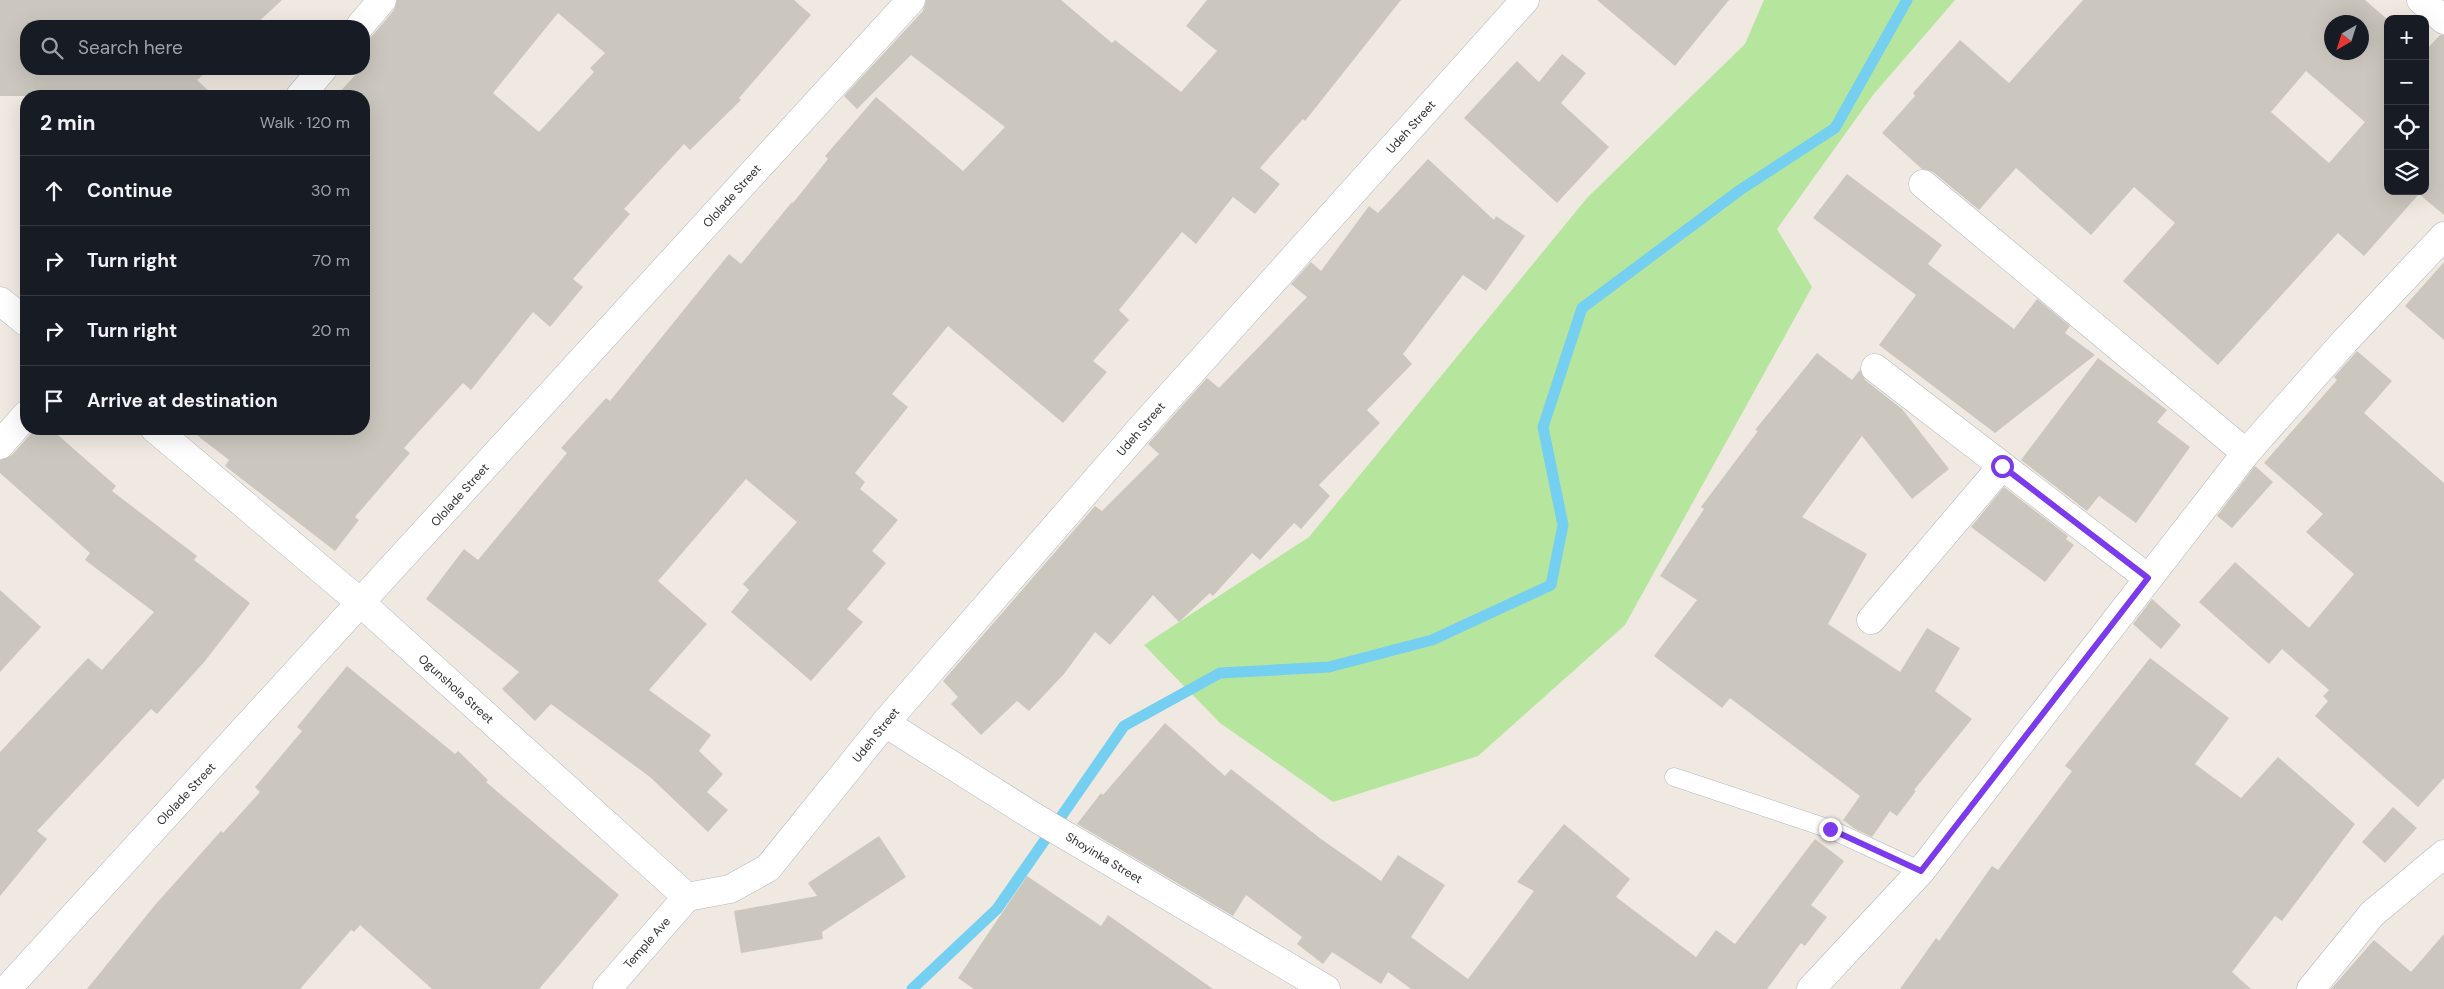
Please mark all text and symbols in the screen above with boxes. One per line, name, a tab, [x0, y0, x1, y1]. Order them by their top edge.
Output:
north arrow	[2324, 15, 2369, 60]
map controls	[2384, 15, 2429, 195]
button: +	[2384, 15, 2429, 60]
search box	[20, 20, 370, 75]
icon: search	[38, 34, 66, 62]
text: Search here	[78, 35, 183, 60]
button: −	[2384, 60, 2429, 105]
street label: Udeh Street	[1383, 97, 1439, 157]
button: locate	[2384, 105, 2429, 150]
text: 2 min	[40, 109, 96, 137]
text: Walk · 120 m	[260, 112, 350, 133]
button: layers	[2384, 150, 2429, 195]
street label: Ololade Street	[699, 161, 765, 231]
icon: ahead	[40, 177, 68, 205]
text: Continue	[87, 178, 173, 203]
text: 30 m	[311, 180, 350, 201]
icon: right	[40, 247, 68, 275]
text: Turn right	[87, 248, 177, 273]
text: 70 m	[312, 250, 350, 271]
icon: right	[40, 317, 68, 345]
text: Turn right	[87, 318, 177, 343]
text: 20 m	[311, 320, 350, 341]
icon: arrive	[40, 387, 68, 415]
text: Arrive at destination	[87, 388, 278, 413]
street label: Udeh Street	[1113, 399, 1169, 459]
route start	[1991, 455, 2014, 478]
street label: Ololade Street	[427, 460, 493, 530]
street label: Ogunshola Street	[415, 651, 497, 727]
street label: Udeh Street	[849, 704, 903, 766]
street label: Ololade Street	[153, 759, 219, 829]
route end	[1819, 818, 1842, 841]
street label: Shoyinka Street	[1063, 829, 1146, 887]
street label: Temple Ave	[620, 914, 674, 972]

